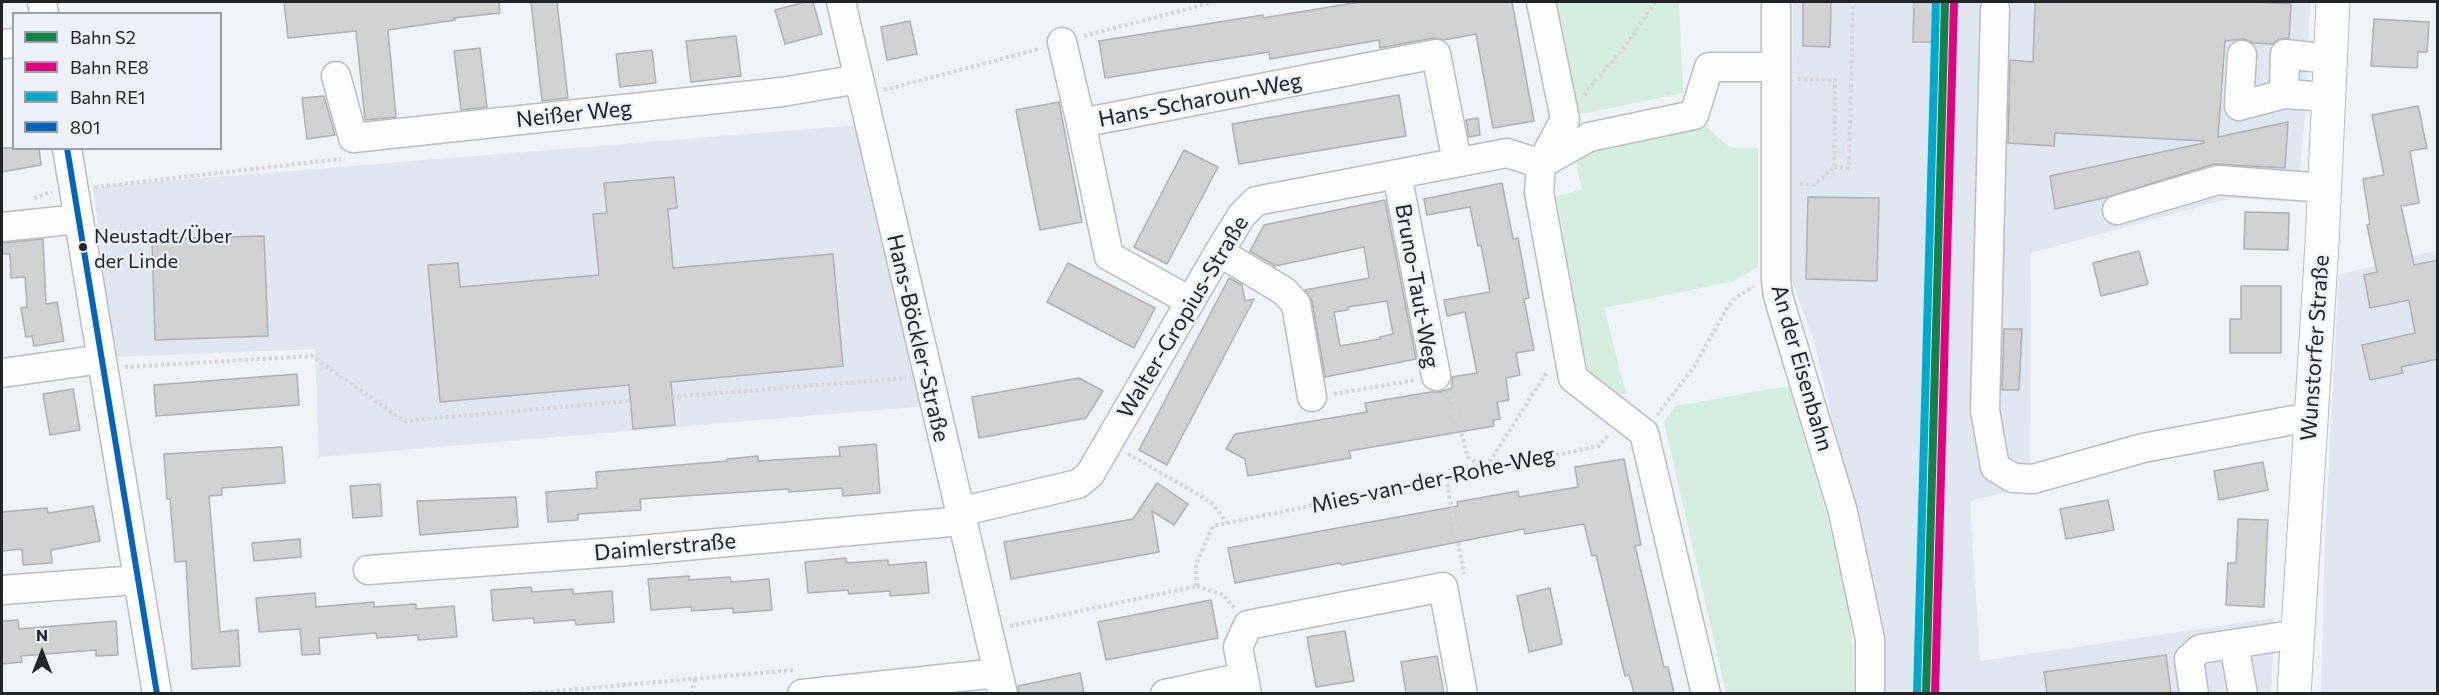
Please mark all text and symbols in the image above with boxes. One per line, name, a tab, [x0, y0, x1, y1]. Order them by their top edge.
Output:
legend	[12, 12, 222, 150]
text: Bahn S2	[70, 26, 136, 48]
text: Bahn RE8	[70, 56, 149, 78]
street label: Hans-Scharoun-Weg	[1096, 67, 1304, 133]
text: Bahn RE1	[70, 86, 146, 108]
street label: Neißer Weg	[515, 95, 633, 133]
text: 801	[70, 116, 100, 138]
street label: Bruno-Taut-Weg	[1390, 202, 1444, 370]
street label: Walter-Gropius-Straße	[1112, 211, 1254, 423]
place label: Neustadt/Über der Linde	[94, 224, 232, 271]
street label: Hans-Böckler-Straße	[881, 232, 955, 444]
marker: Neustadt/Über der Linde	[77, 241, 89, 253]
street label: Wunstorfer Straße	[2295, 254, 2335, 442]
street label: An der Eisenbahn	[1766, 282, 1838, 454]
street label: Mies-van-der-Rohe-Weg	[1309, 441, 1557, 519]
street label: Daimlerstraße	[593, 528, 737, 566]
north arrow	[12, 623, 72, 683]
text: N	[36, 625, 48, 644]

